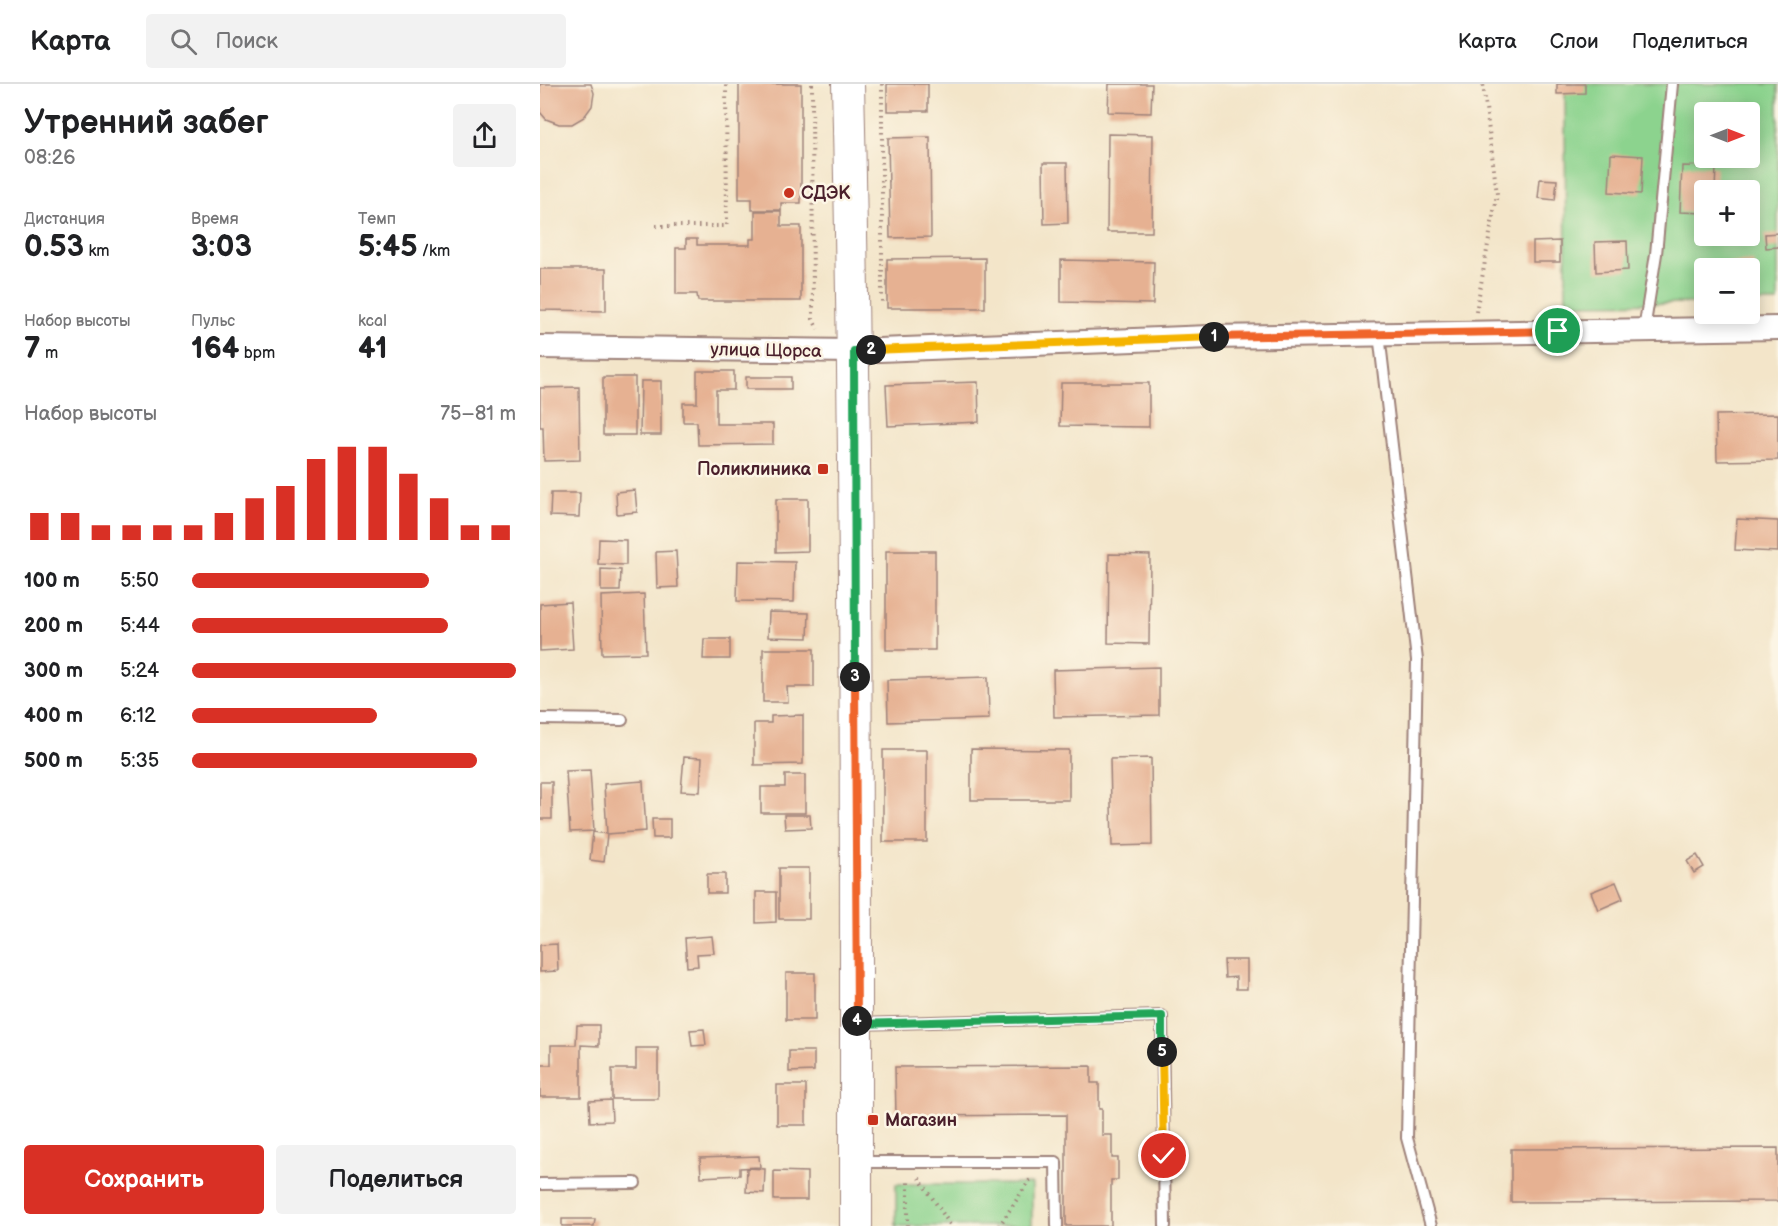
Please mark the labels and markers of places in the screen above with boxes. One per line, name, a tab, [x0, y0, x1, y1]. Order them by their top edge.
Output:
place label: СДЭК	[801, 183, 851, 204]
marker: СДЭК	[782, 186, 796, 200]
pin	[1532, 305, 1583, 356]
pin: 1	[1199, 322, 1229, 352]
pin: 2	[856, 335, 886, 365]
place label: Поликлиника	[697, 459, 812, 480]
marker: Поликлиника	[816, 462, 830, 476]
pin: 3	[840, 662, 870, 692]
pin: 4	[842, 1006, 872, 1036]
pin: 5	[1147, 1037, 1177, 1067]
place label: Магазин	[885, 1110, 957, 1131]
marker: Магазин	[866, 1113, 880, 1127]
pin	[1138, 1130, 1189, 1181]

